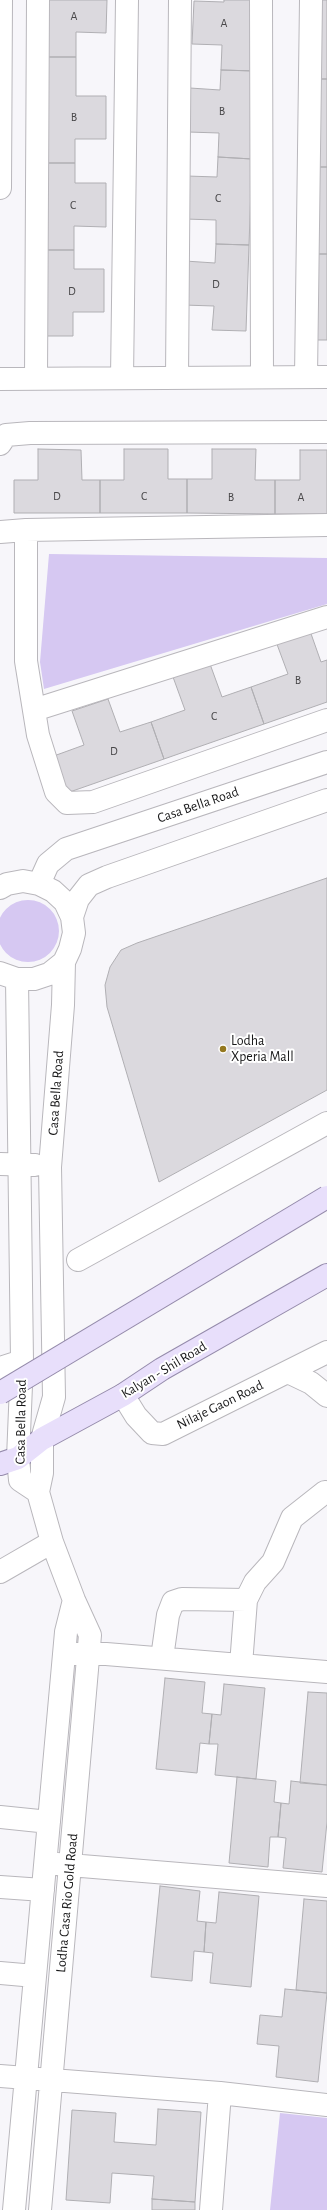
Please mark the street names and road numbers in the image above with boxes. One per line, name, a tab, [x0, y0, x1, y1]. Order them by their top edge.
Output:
street label: Casa Bella Road	[155, 783, 241, 827]
street label: Casa Bella Road	[45, 1050, 67, 1136]
street label: Kalyan - Shil Road	[118, 1338, 210, 1402]
street label: Nilaje Gaon Road	[174, 1377, 266, 1433]
street label: Casa Bella Road	[12, 1379, 30, 1465]
street label: Lodha Casa Rio Gold Road	[53, 1833, 81, 1973]

